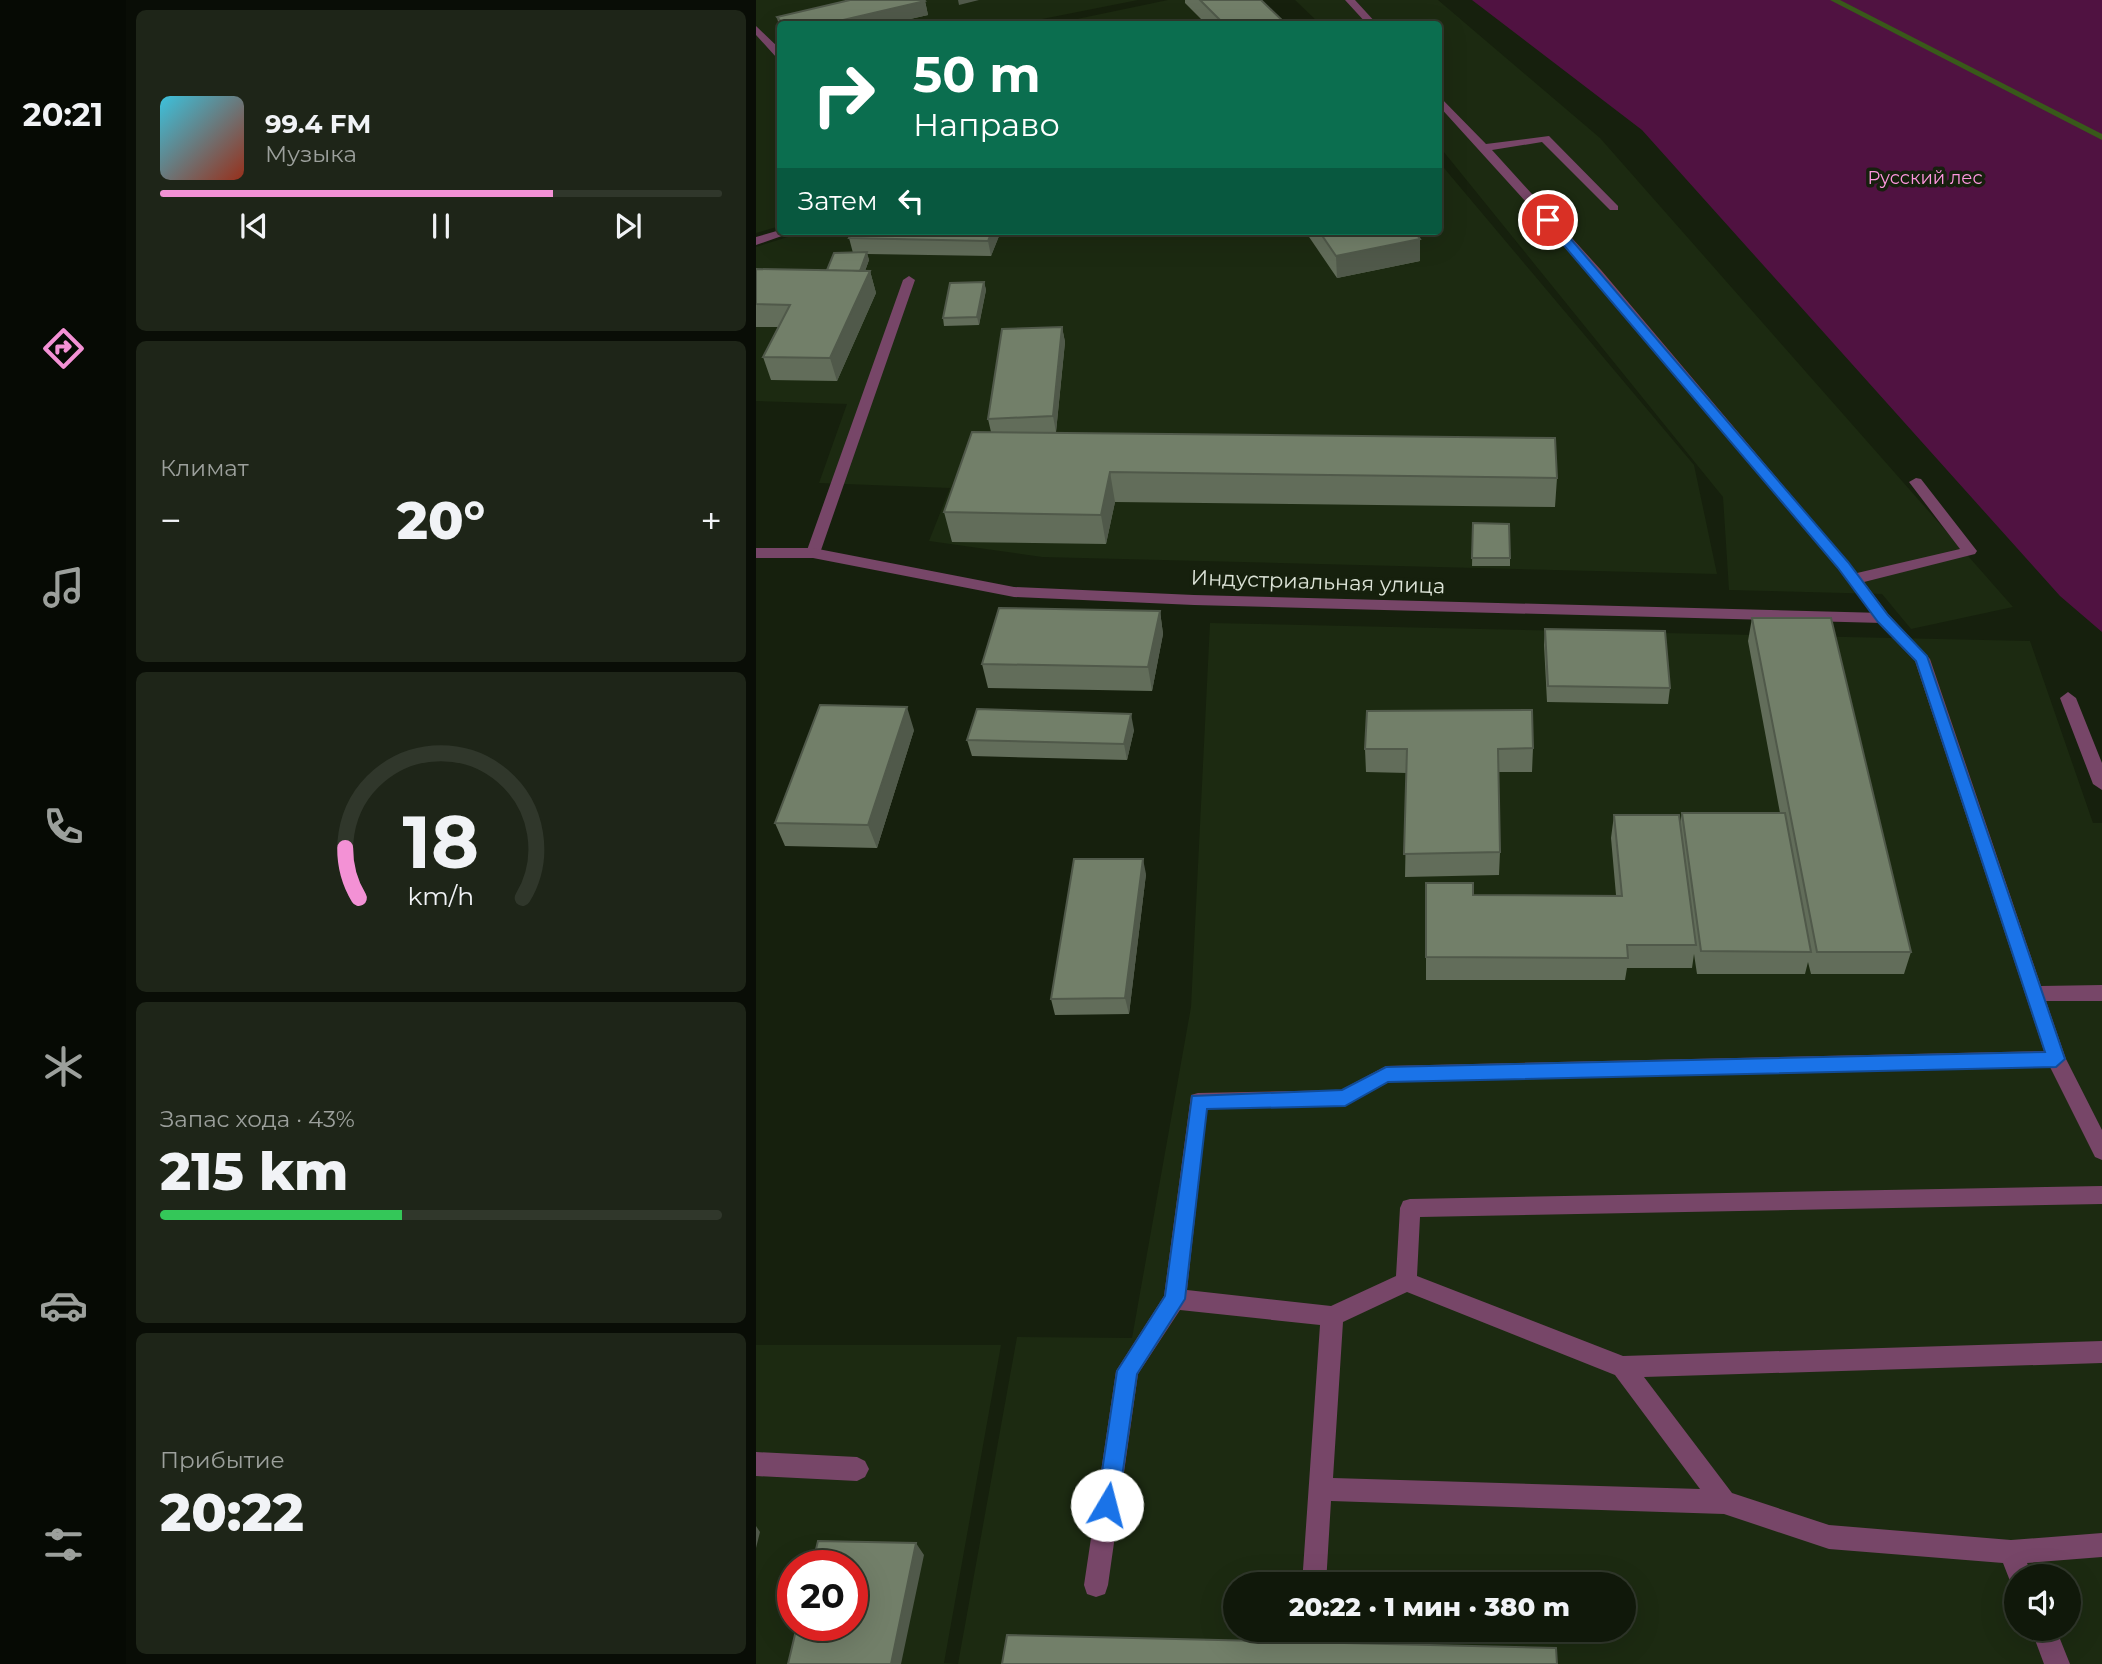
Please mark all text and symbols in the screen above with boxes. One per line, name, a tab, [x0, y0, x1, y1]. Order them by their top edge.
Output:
text: 50 m	[913, 45, 1041, 104]
icon: right	[798, 49, 889, 140]
text: 20:21	[23, 95, 103, 134]
text: Направо	[913, 105, 1060, 144]
text: 99.4 FM	[265, 108, 371, 140]
text: Музыка	[265, 140, 357, 168]
park label: Русский лес	[1867, 167, 1983, 189]
icon: left	[892, 182, 930, 220]
text: Затем	[798, 185, 878, 217]
pin	[1518, 190, 1578, 250]
icon: arrive	[1529, 201, 1567, 239]
icon: previous	[235, 207, 273, 245]
icon: pause	[422, 207, 460, 245]
icon: next	[609, 207, 647, 245]
icon: directions	[39, 324, 88, 373]
text: Климат	[160, 454, 249, 482]
text: 20°	[397, 489, 485, 552]
text: −	[160, 497, 182, 544]
text: +	[700, 497, 722, 544]
icon: music	[39, 563, 88, 612]
street label: Индустриальная улица	[1190, 565, 1446, 598]
text: 18	[403, 798, 479, 886]
icon: phone	[39, 802, 88, 851]
text: km/h	[408, 881, 474, 911]
icon: climate	[39, 1042, 88, 1091]
text: Запас хода · 43%	[160, 1105, 355, 1133]
text: 215 km	[160, 1140, 348, 1203]
icon: car	[39, 1281, 88, 1330]
text: Прибытие	[160, 1446, 285, 1474]
position arrow	[1070, 1468, 1144, 1542]
text: 20:22	[160, 1481, 304, 1544]
icon: filters	[39, 1520, 88, 1569]
speed limit sign: 20	[777, 1550, 868, 1641]
map controls	[2004, 1564, 2081, 1641]
button: sound	[2004, 1564, 2081, 1641]
text: 20:22 · 1 мин · 380 m	[1289, 1591, 1570, 1623]

